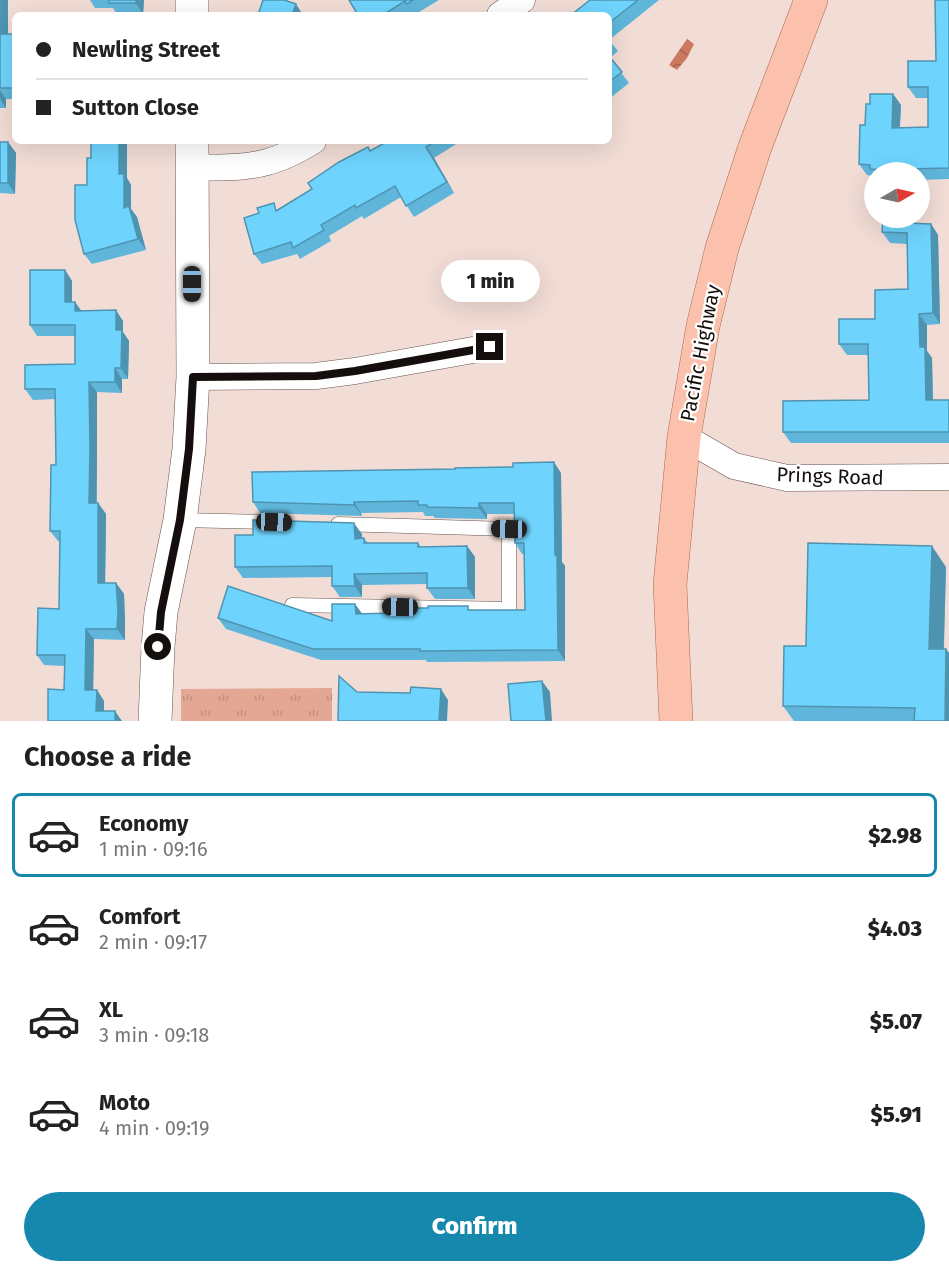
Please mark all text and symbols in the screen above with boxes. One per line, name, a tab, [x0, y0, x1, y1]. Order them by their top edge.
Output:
text: Newling Street	[72, 36, 220, 63]
text: Sutton Close	[72, 94, 199, 121]
north arrow	[864, 162, 930, 228]
map controls	[864, 162, 930, 228]
callout: 1 min	[440, 260, 540, 302]
car	[183, 266, 201, 302]
text: 1 min	[467, 269, 514, 293]
street label: Pacific Highway	[675, 282, 725, 423]
route end	[476, 333, 503, 360]
street label: Prings Road	[776, 462, 884, 490]
car	[256, 512, 292, 532]
car	[491, 520, 527, 538]
car	[382, 598, 418, 616]
route start	[144, 633, 171, 660]
text: Choose a ride	[24, 741, 191, 773]
icon: car	[27, 808, 81, 862]
text: Economy	[99, 810, 188, 837]
text: $2.98	[868, 822, 922, 849]
text: 1 min · 09:16	[99, 837, 208, 861]
icon: car	[27, 901, 81, 955]
text: Comfort	[99, 903, 180, 930]
text: $4.03	[868, 915, 922, 942]
text: 2 min · 09:17	[99, 930, 207, 954]
icon: car	[27, 994, 81, 1048]
text: XL	[99, 996, 123, 1023]
text: $5.07	[870, 1008, 922, 1035]
text: 3 min · 09:18	[99, 1023, 209, 1047]
icon: car	[27, 1087, 81, 1141]
text: Moto	[99, 1089, 150, 1116]
text: $5.91	[870, 1101, 922, 1128]
text: 4 min · 09:19	[99, 1116, 209, 1140]
button: Confirm	[24, 1192, 925, 1261]

